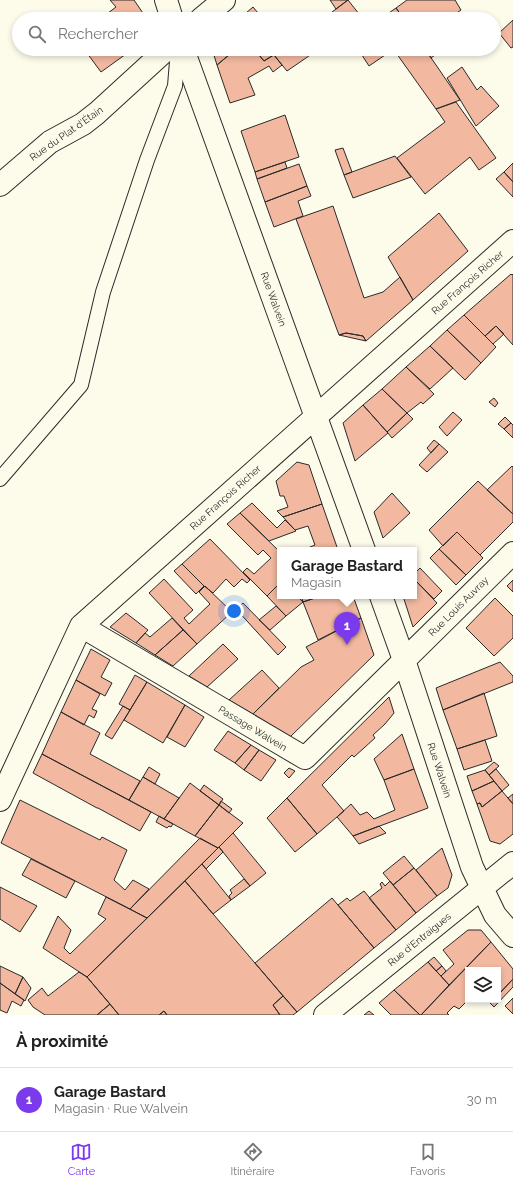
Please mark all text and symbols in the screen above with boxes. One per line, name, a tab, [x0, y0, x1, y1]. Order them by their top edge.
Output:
search box	[12, 12, 501, 56]
icon: search	[26, 23, 48, 45]
text: Rechercher	[58, 25, 138, 43]
street label: Rue du Plat d'Étain	[28, 104, 105, 163]
street label: Rue François Richer	[429, 248, 506, 317]
street label: Rue Walvein	[259, 270, 289, 328]
street label: Rue François Richer	[188, 462, 263, 532]
popup	[277, 547, 417, 599]
text: Garage Bastard	[291, 557, 403, 575]
street label: Rue Louis Auvray	[426, 574, 491, 638]
text: Magasin	[291, 575, 341, 590]
your location	[224, 601, 244, 621]
pin: 1	[334, 612, 360, 645]
street label: Passage Walvein	[217, 704, 289, 753]
street label: Rue Walvein	[425, 741, 454, 799]
street label: Rue d'Entraigues	[386, 910, 453, 968]
map controls	[465, 967, 501, 1003]
button: layers	[465, 967, 501, 1003]
text: À proximité	[16, 1031, 108, 1051]
text: Garage Bastard	[54, 1083, 166, 1101]
text: 1	[26, 1092, 32, 1107]
text: 30 m	[467, 1092, 497, 1107]
text: Magasin · Rue Walvein	[54, 1101, 188, 1116]
tab: Carte	[68, 1141, 95, 1178]
tab: Itinéraire	[231, 1141, 275, 1178]
tab: Favoris	[410, 1141, 445, 1178]

